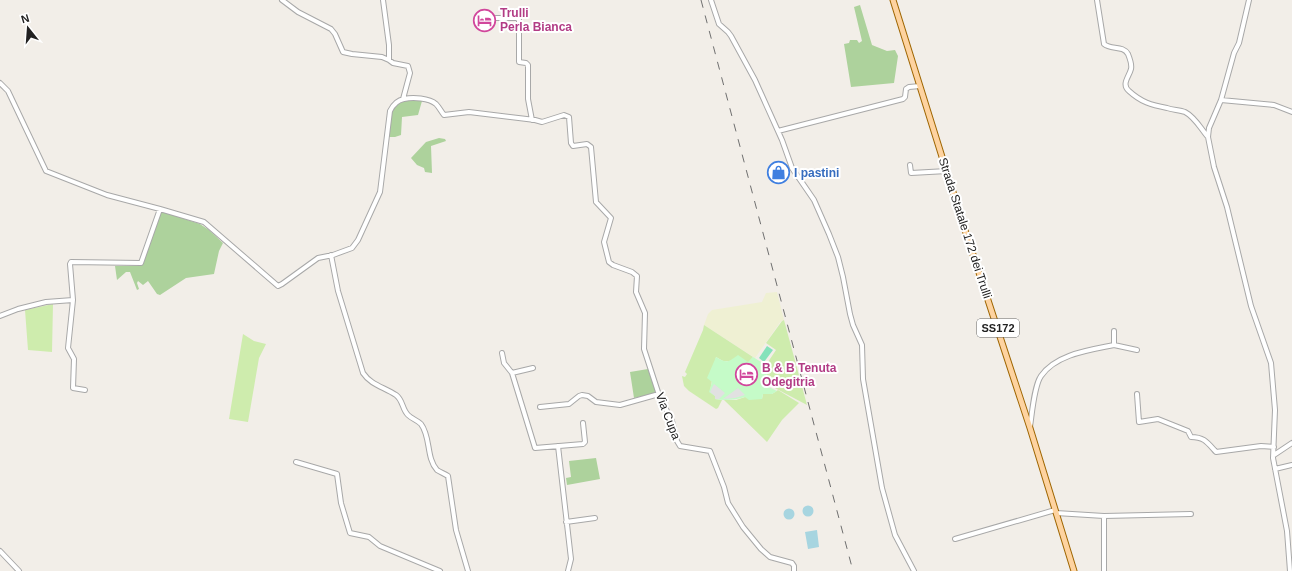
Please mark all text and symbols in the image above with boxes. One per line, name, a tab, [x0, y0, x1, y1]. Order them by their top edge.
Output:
place label: Trulli Perla Bianca	[500, 6, 572, 34]
hotel icon: Trulli Perla Bianca	[472, 7, 498, 33]
north arrow	[8, 8, 48, 48]
text: N	[20, 12, 31, 25]
street label: Strada Statale 172 dei Trulli	[936, 156, 994, 300]
shop icon: I pastini	[765, 160, 791, 186]
place label: I pastini	[794, 166, 839, 180]
road number: SS172	[977, 319, 1019, 337]
place label: B & B Tenuta Odegitria	[762, 361, 837, 389]
hotel icon: B & B Tenuta Odegitria	[734, 362, 760, 388]
street label: Via Cupa	[653, 391, 683, 442]

